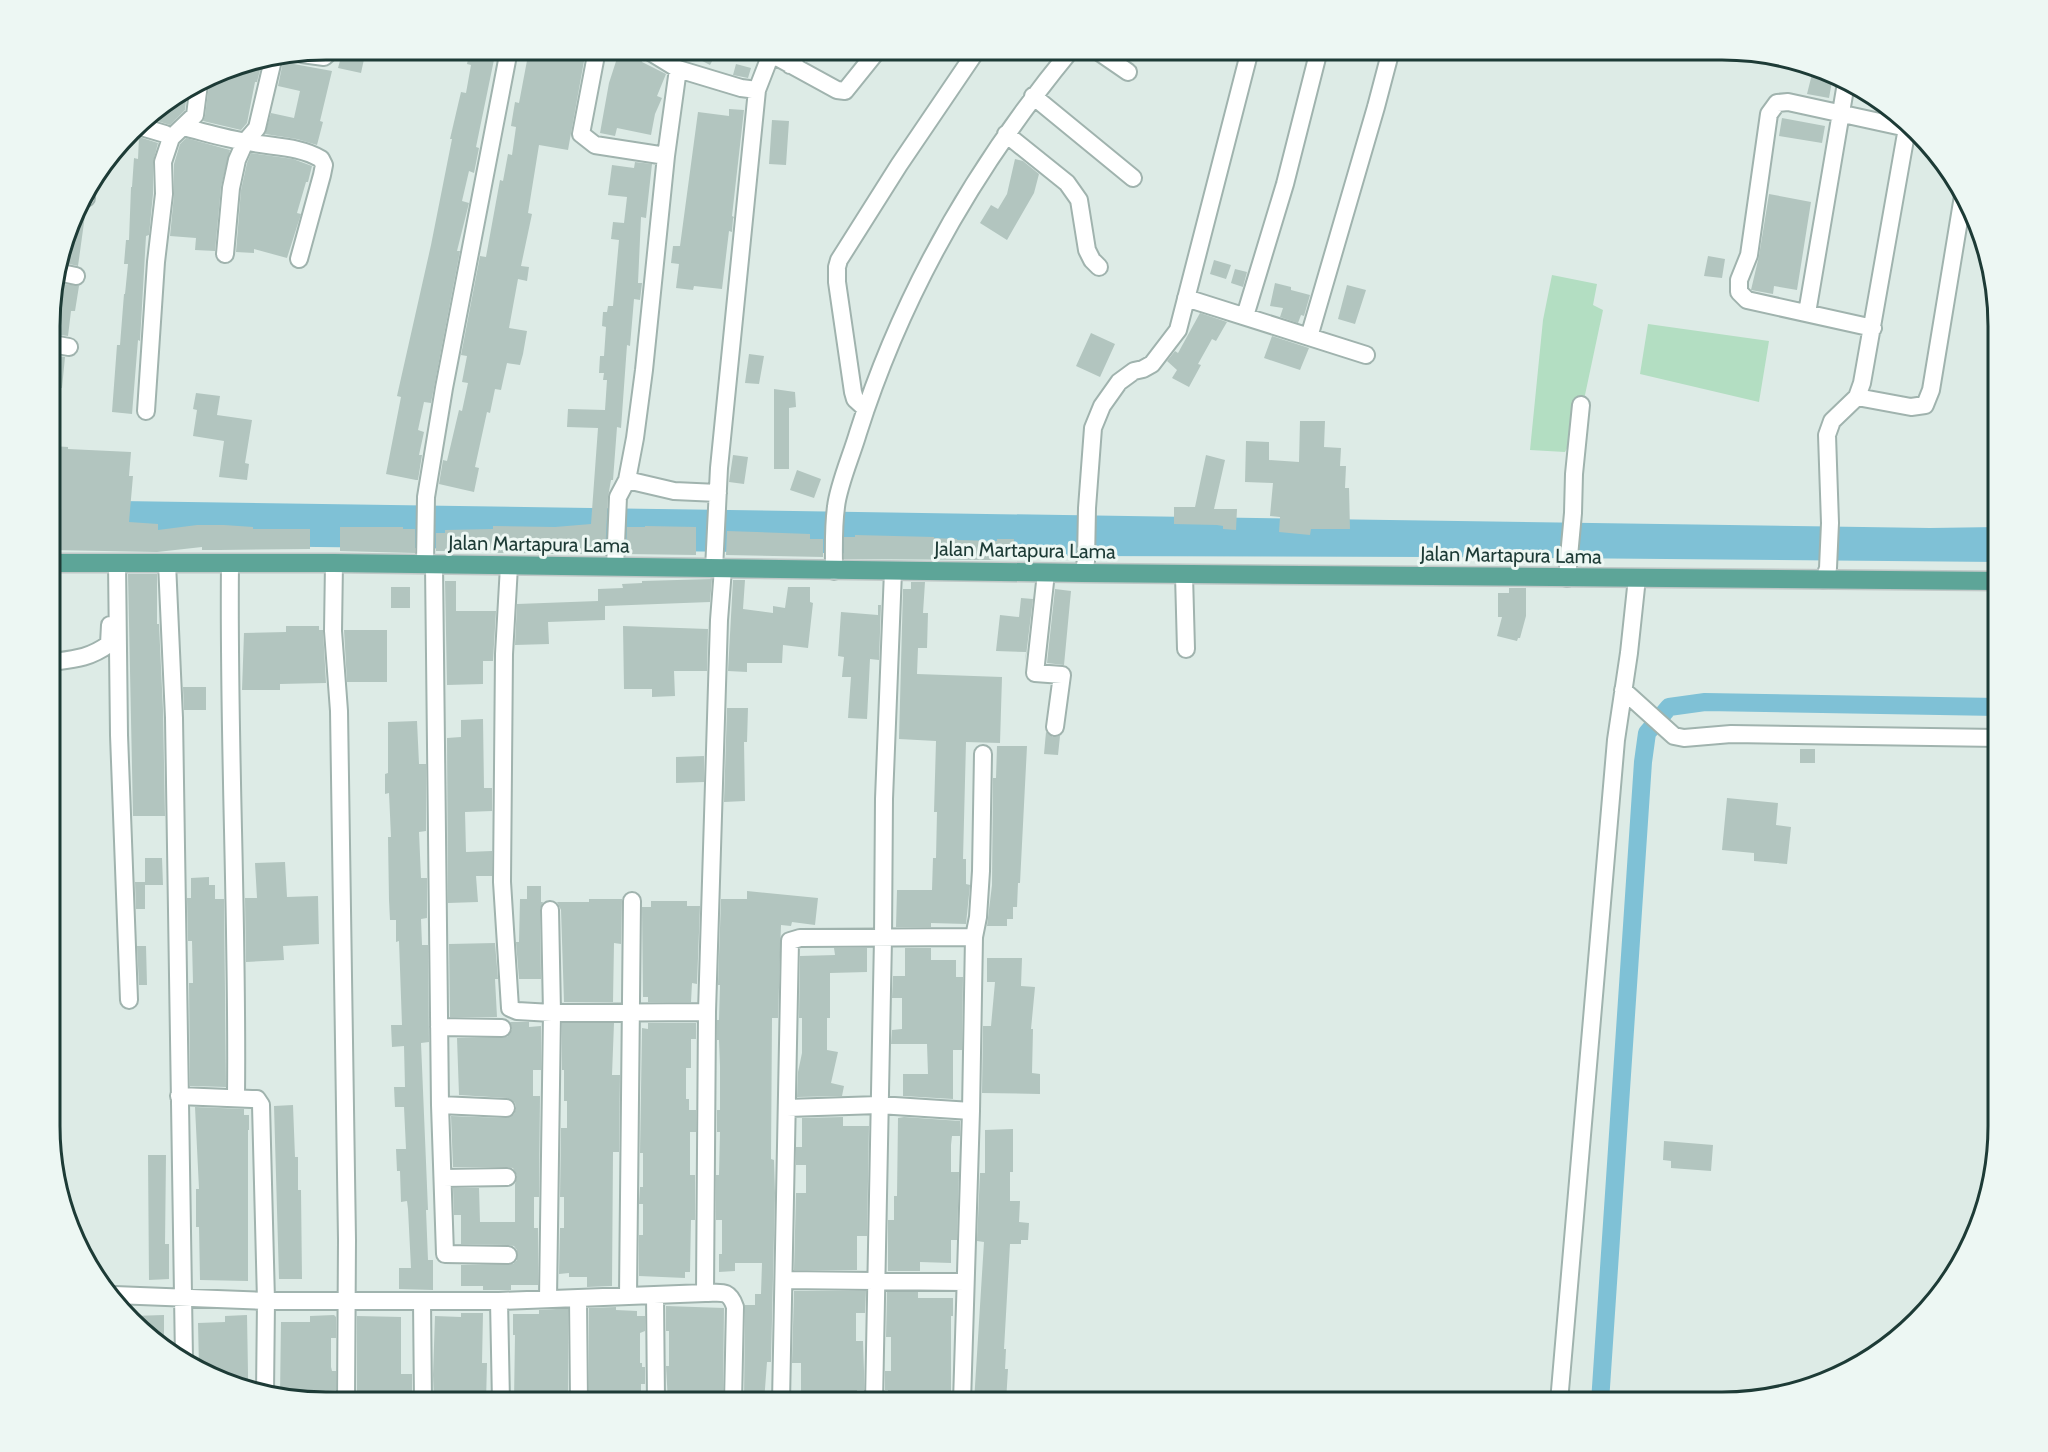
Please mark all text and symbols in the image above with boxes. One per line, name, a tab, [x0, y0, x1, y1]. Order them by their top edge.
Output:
street label: Jalan Martapura Lama	[447, 530, 630, 558]
street label: Jalan Martapura Lama	[933, 536, 1116, 564]
street label: Jalan Martapura Lama	[1419, 541, 1602, 569]

